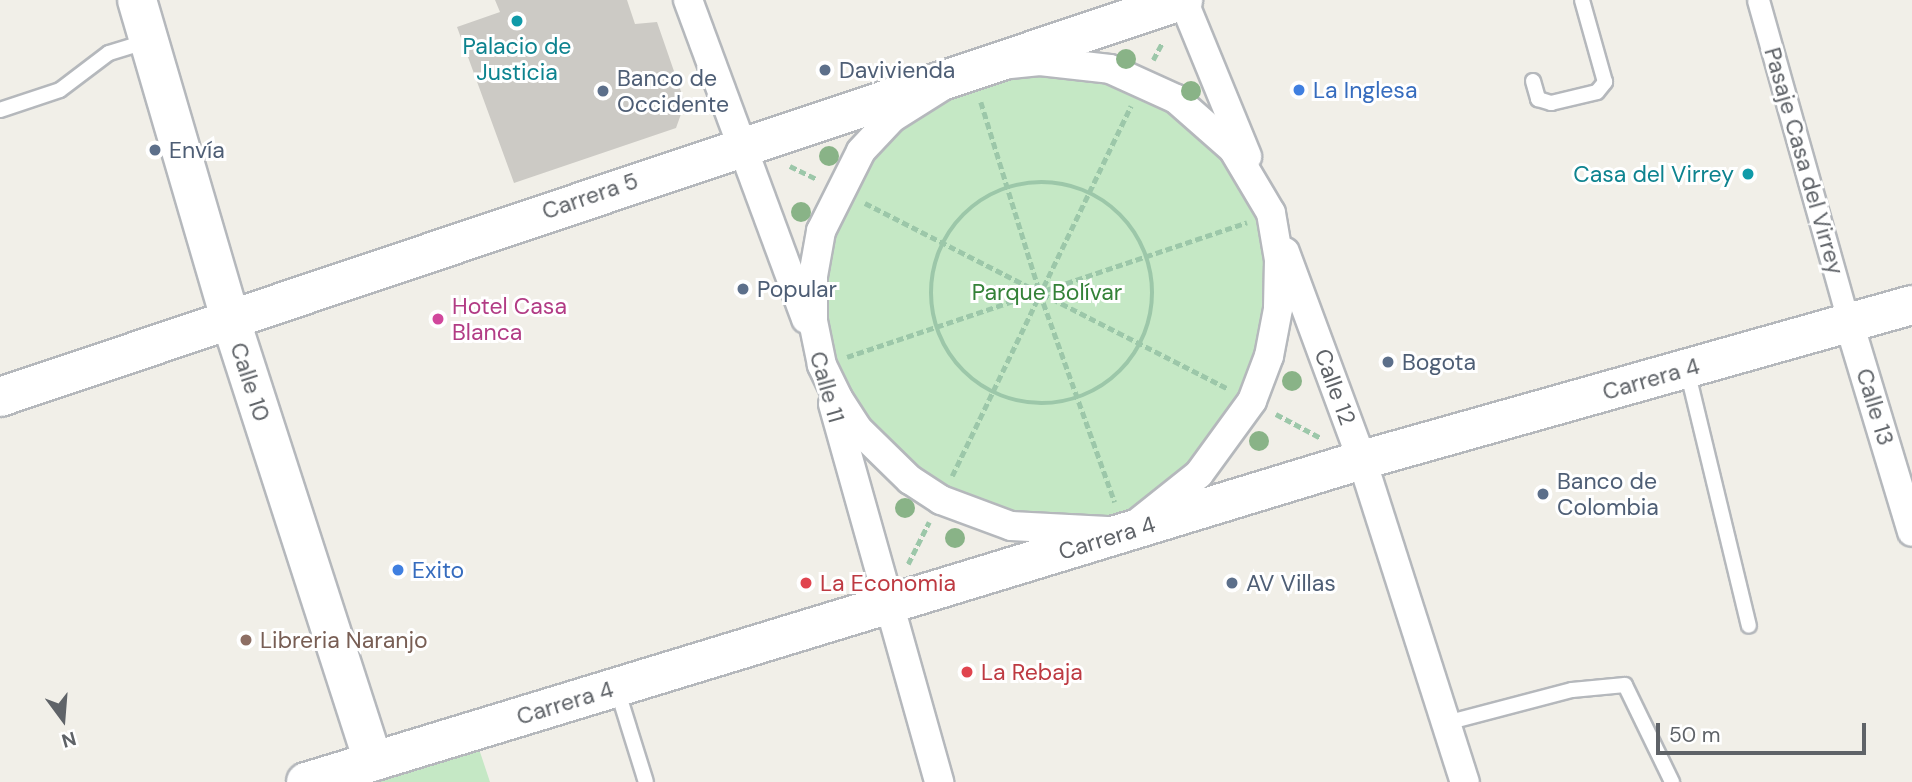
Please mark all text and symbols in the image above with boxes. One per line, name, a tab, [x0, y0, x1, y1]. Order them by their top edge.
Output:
marker: Palacio de Justicia	[509, 13, 525, 29]
place label: Palacio de Justicia	[463, 32, 571, 86]
street label: Pasaje Casa del Virrey	[1758, 44, 1850, 278]
place label: Davivienda	[839, 56, 955, 84]
marker: Davivienda	[817, 62, 833, 78]
place label: Banco de Occidente	[617, 64, 729, 118]
place label: La Inglesa	[1313, 76, 1417, 104]
marker: La Inglesa	[1291, 82, 1307, 98]
marker: Banco de Occidente	[595, 83, 611, 99]
place label: Envía	[169, 136, 225, 164]
marker: Envía	[147, 142, 163, 158]
place label: Casa del Virrey	[1573, 160, 1734, 188]
marker: Casa del Virrey	[1740, 166, 1756, 182]
street label: Carrera 5	[538, 167, 642, 225]
place label: Popular	[757, 275, 837, 303]
park label: Parque Bolívar	[972, 278, 1122, 306]
marker: Popular	[735, 281, 751, 297]
place label: Hotel Casa Blanca	[452, 292, 567, 346]
marker: Hotel Casa Blanca	[430, 311, 446, 327]
street label: Calle 10	[224, 339, 276, 425]
street label: Calle 12	[1309, 345, 1361, 429]
street label: Calle 11	[804, 348, 850, 426]
place label: Bogota	[1402, 348, 1476, 376]
street label: Carrera 4	[1599, 352, 1703, 406]
marker: Bogota	[1380, 354, 1396, 370]
street label: Calle 13	[1850, 365, 1900, 449]
place label: Banco de Colombia	[1557, 467, 1659, 521]
marker: Banco de Colombia	[1535, 486, 1551, 502]
street label: Carrera 4	[1055, 510, 1159, 566]
place label: Exito	[412, 556, 464, 584]
marker: Exito	[390, 562, 406, 578]
place label: La Economia	[820, 569, 956, 597]
place label: AV Villas	[1246, 569, 1336, 597]
marker: La Economia	[798, 575, 814, 591]
marker: AV Villas	[1224, 575, 1240, 591]
place label: Libreria Naranjo	[260, 626, 428, 654]
marker: Libreria Naranjo	[238, 632, 254, 648]
place label: La Rebaja	[981, 658, 1083, 686]
marker: La Rebaja	[959, 664, 975, 680]
street label: Carrera 4	[513, 675, 617, 731]
north arrow	[28, 684, 98, 754]
scale bar	[1660, 708, 1870, 752]
text: 50 m	[1669, 721, 1720, 749]
text: N	[59, 726, 79, 754]

